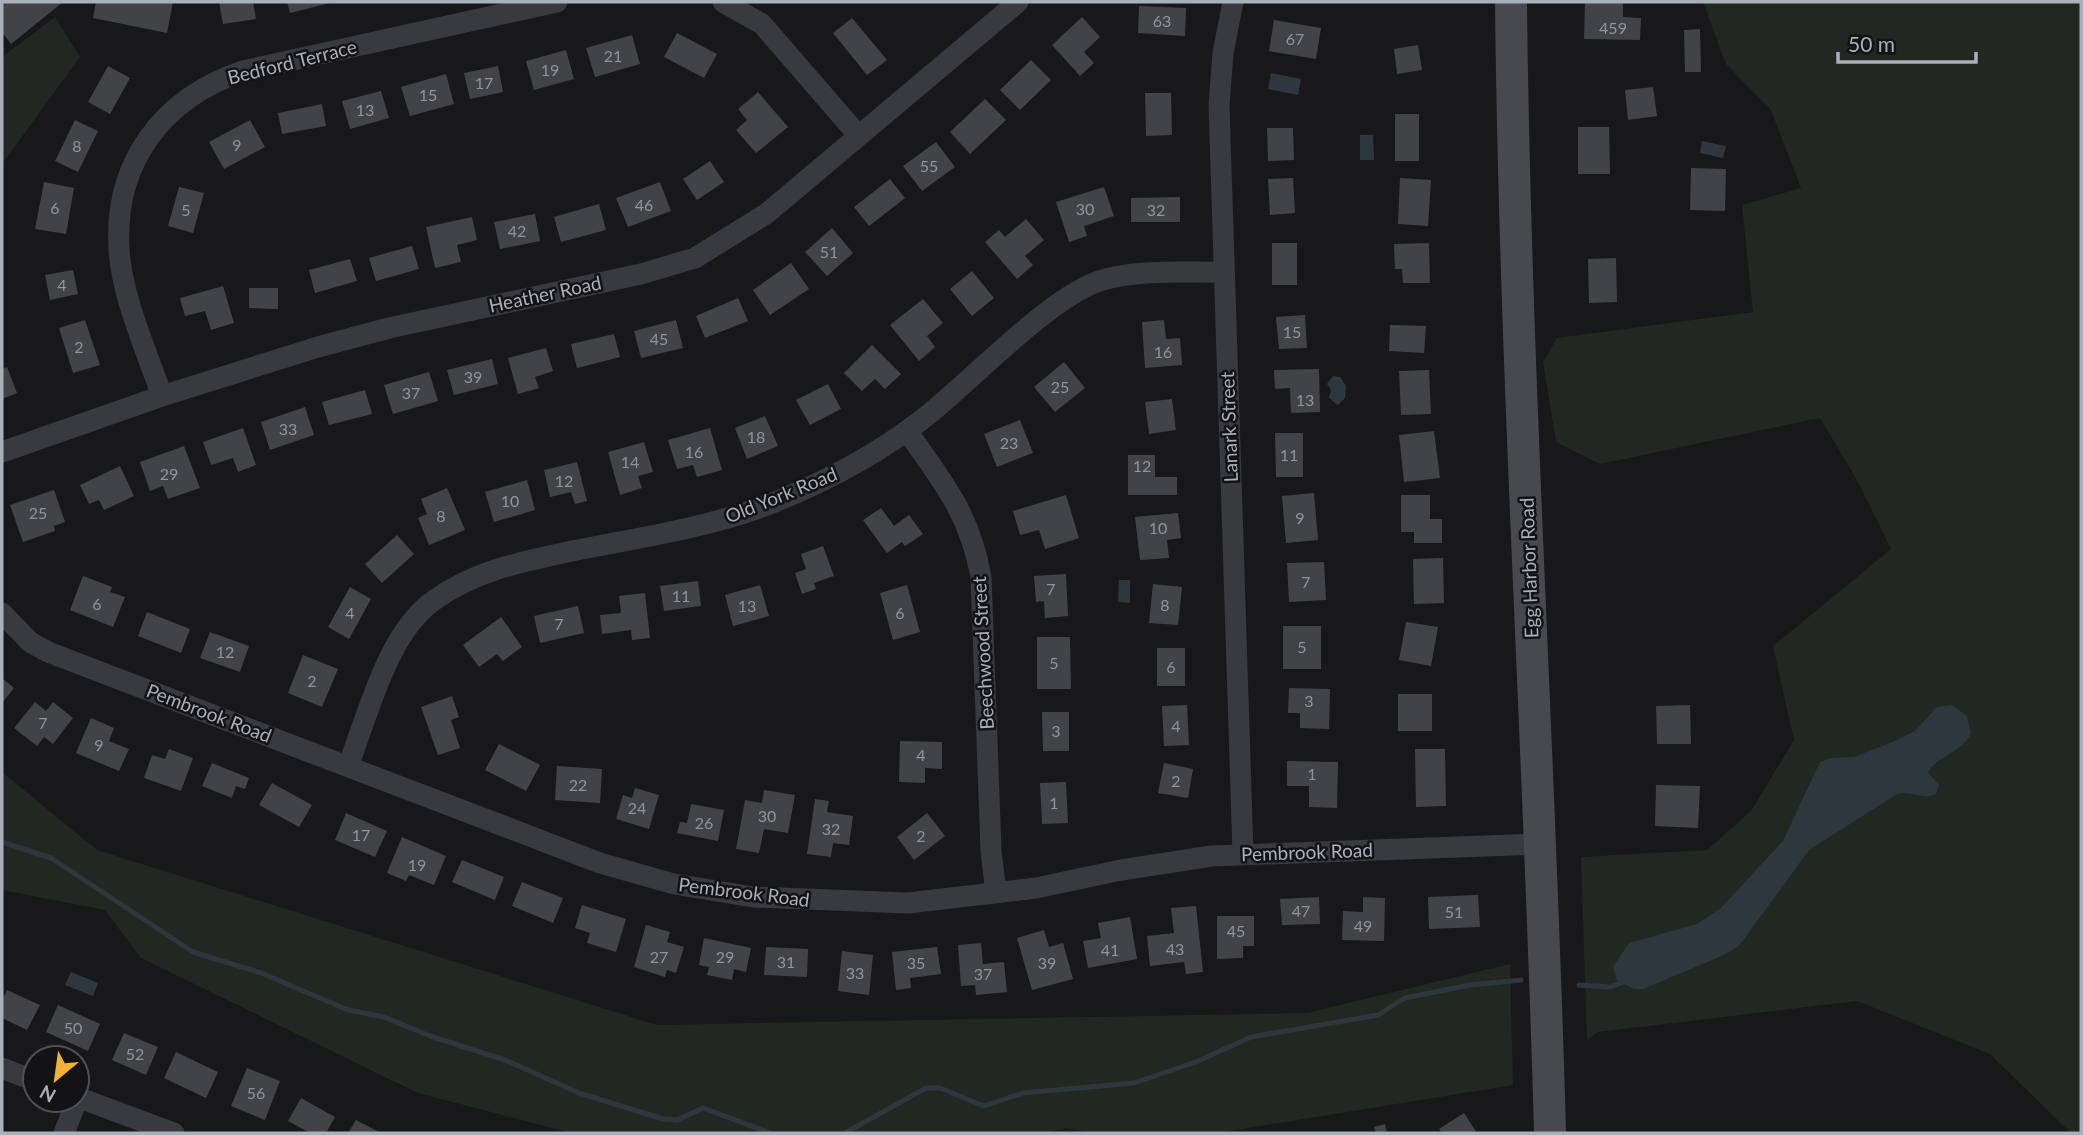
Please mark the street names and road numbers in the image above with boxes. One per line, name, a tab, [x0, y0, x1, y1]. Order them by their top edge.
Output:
street label: Bedford Terrace	[225, 34, 359, 89]
street label: Heather Road	[486, 270, 603, 317]
street label: Lanark Street	[1215, 371, 1242, 483]
street label: Old York Road	[722, 462, 840, 527]
street label: Egg Harbor Road	[1515, 497, 1542, 639]
street label: Beechwood Street	[967, 575, 998, 730]
street label: Pembrook Road	[143, 678, 275, 747]
street label: Pembrook Road	[1241, 838, 1373, 865]
street label: Pembrook Road	[677, 872, 811, 911]

